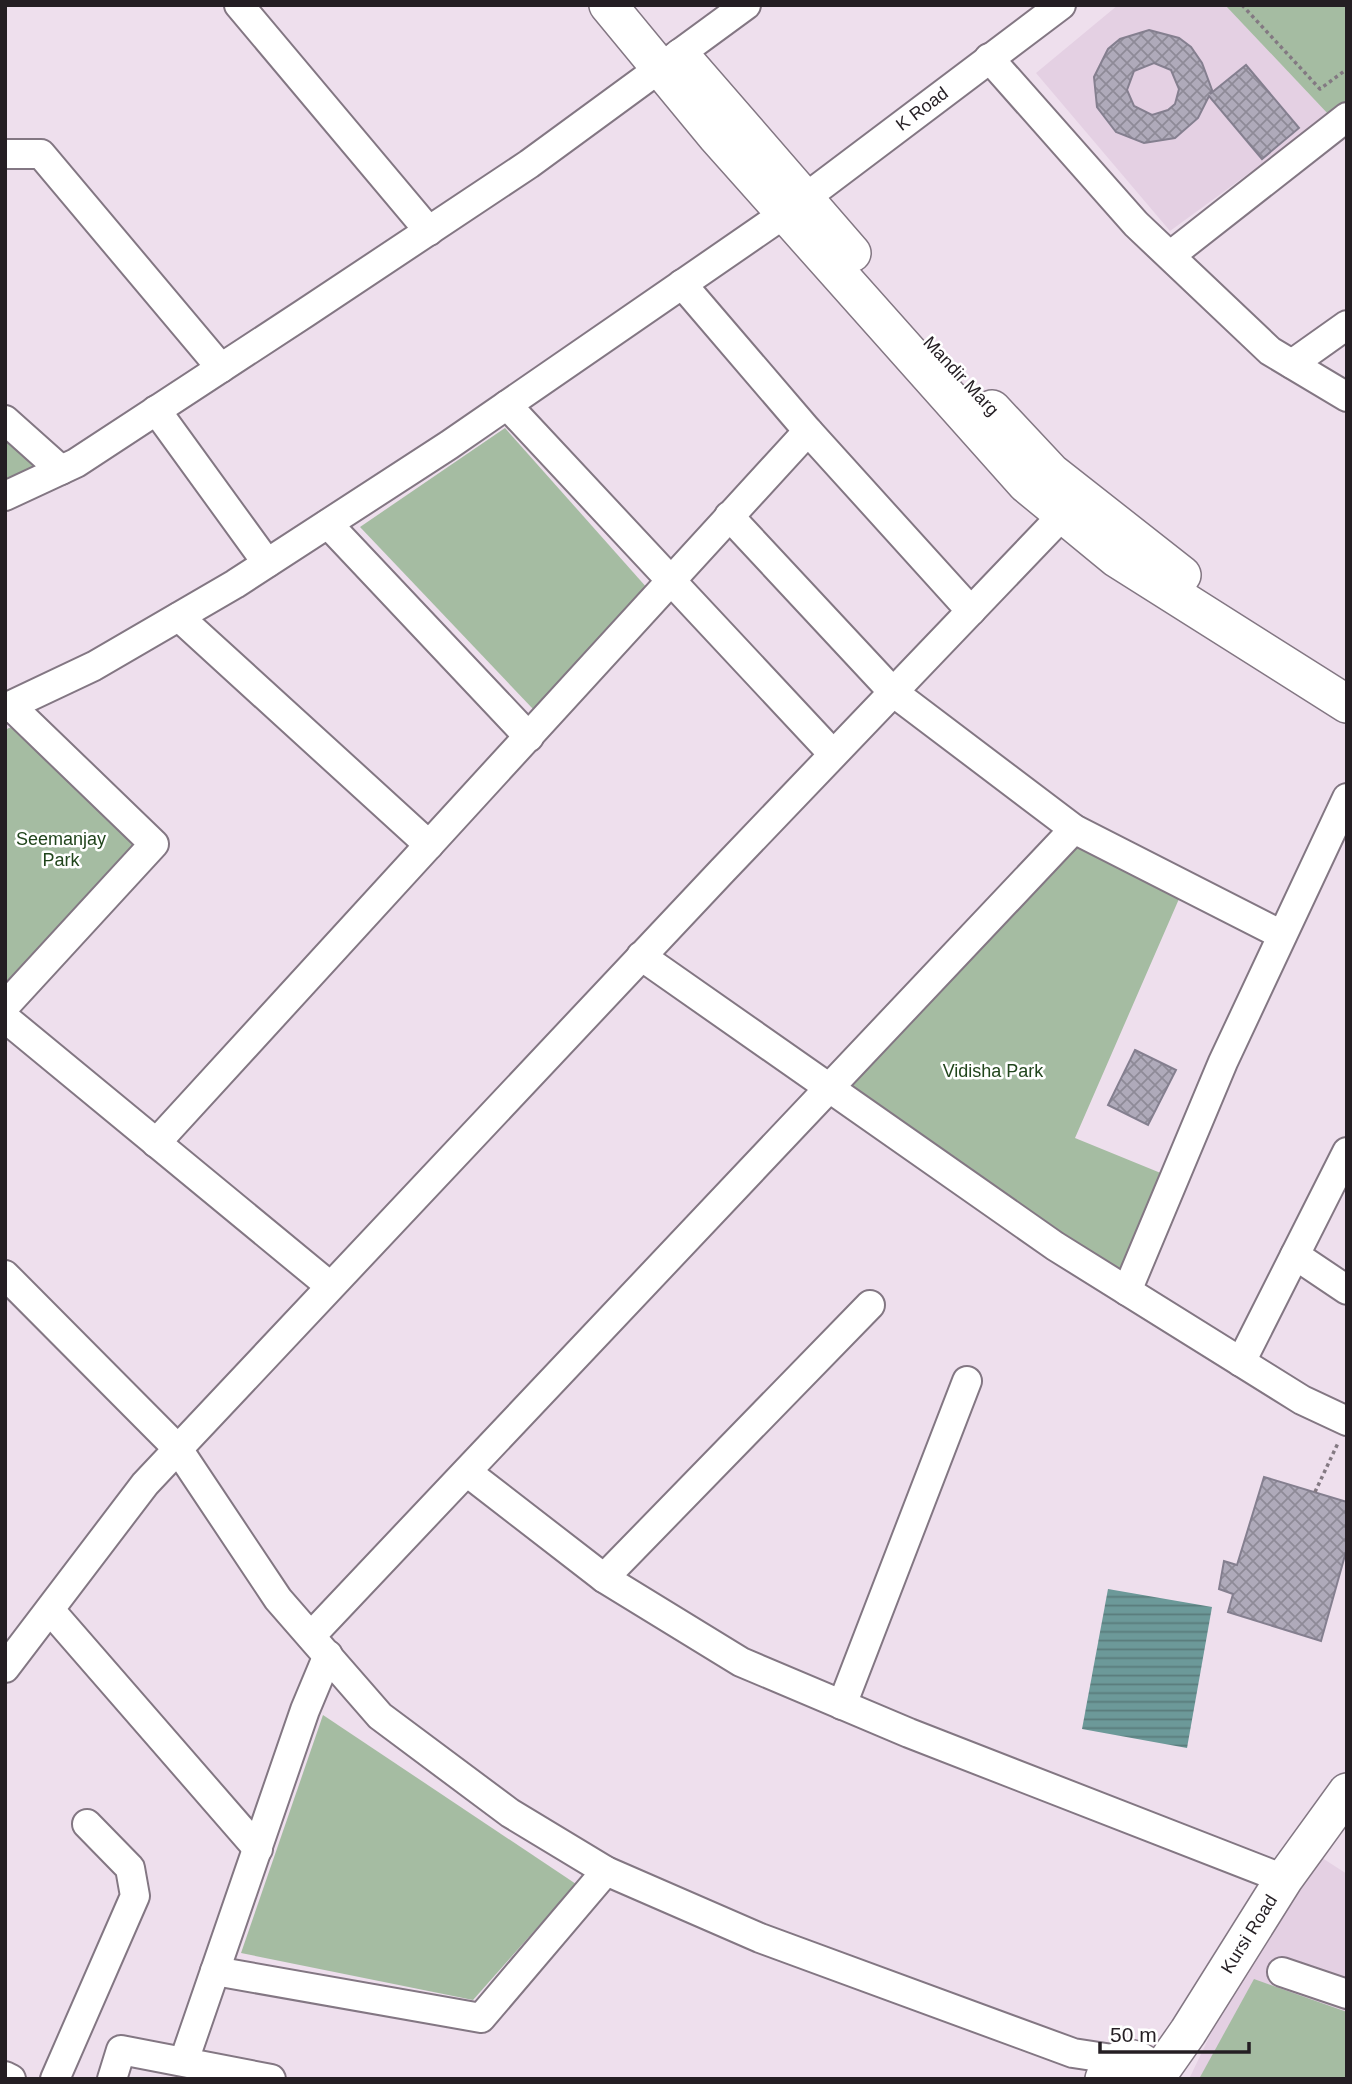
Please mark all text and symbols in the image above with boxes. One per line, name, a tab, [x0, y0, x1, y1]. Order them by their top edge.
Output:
street label: K Road	[892, 83, 952, 135]
street label: Mandir Marg	[919, 332, 1003, 420]
park label: Seemanjay Park	[16, 829, 106, 870]
park label: Vidisha Park	[943, 1061, 1044, 1081]
street label: Kursi Road	[1217, 1891, 1281, 1977]
scale bar	[1100, 2010, 1249, 2054]
text: 50 m	[1110, 2023, 1157, 2046]

